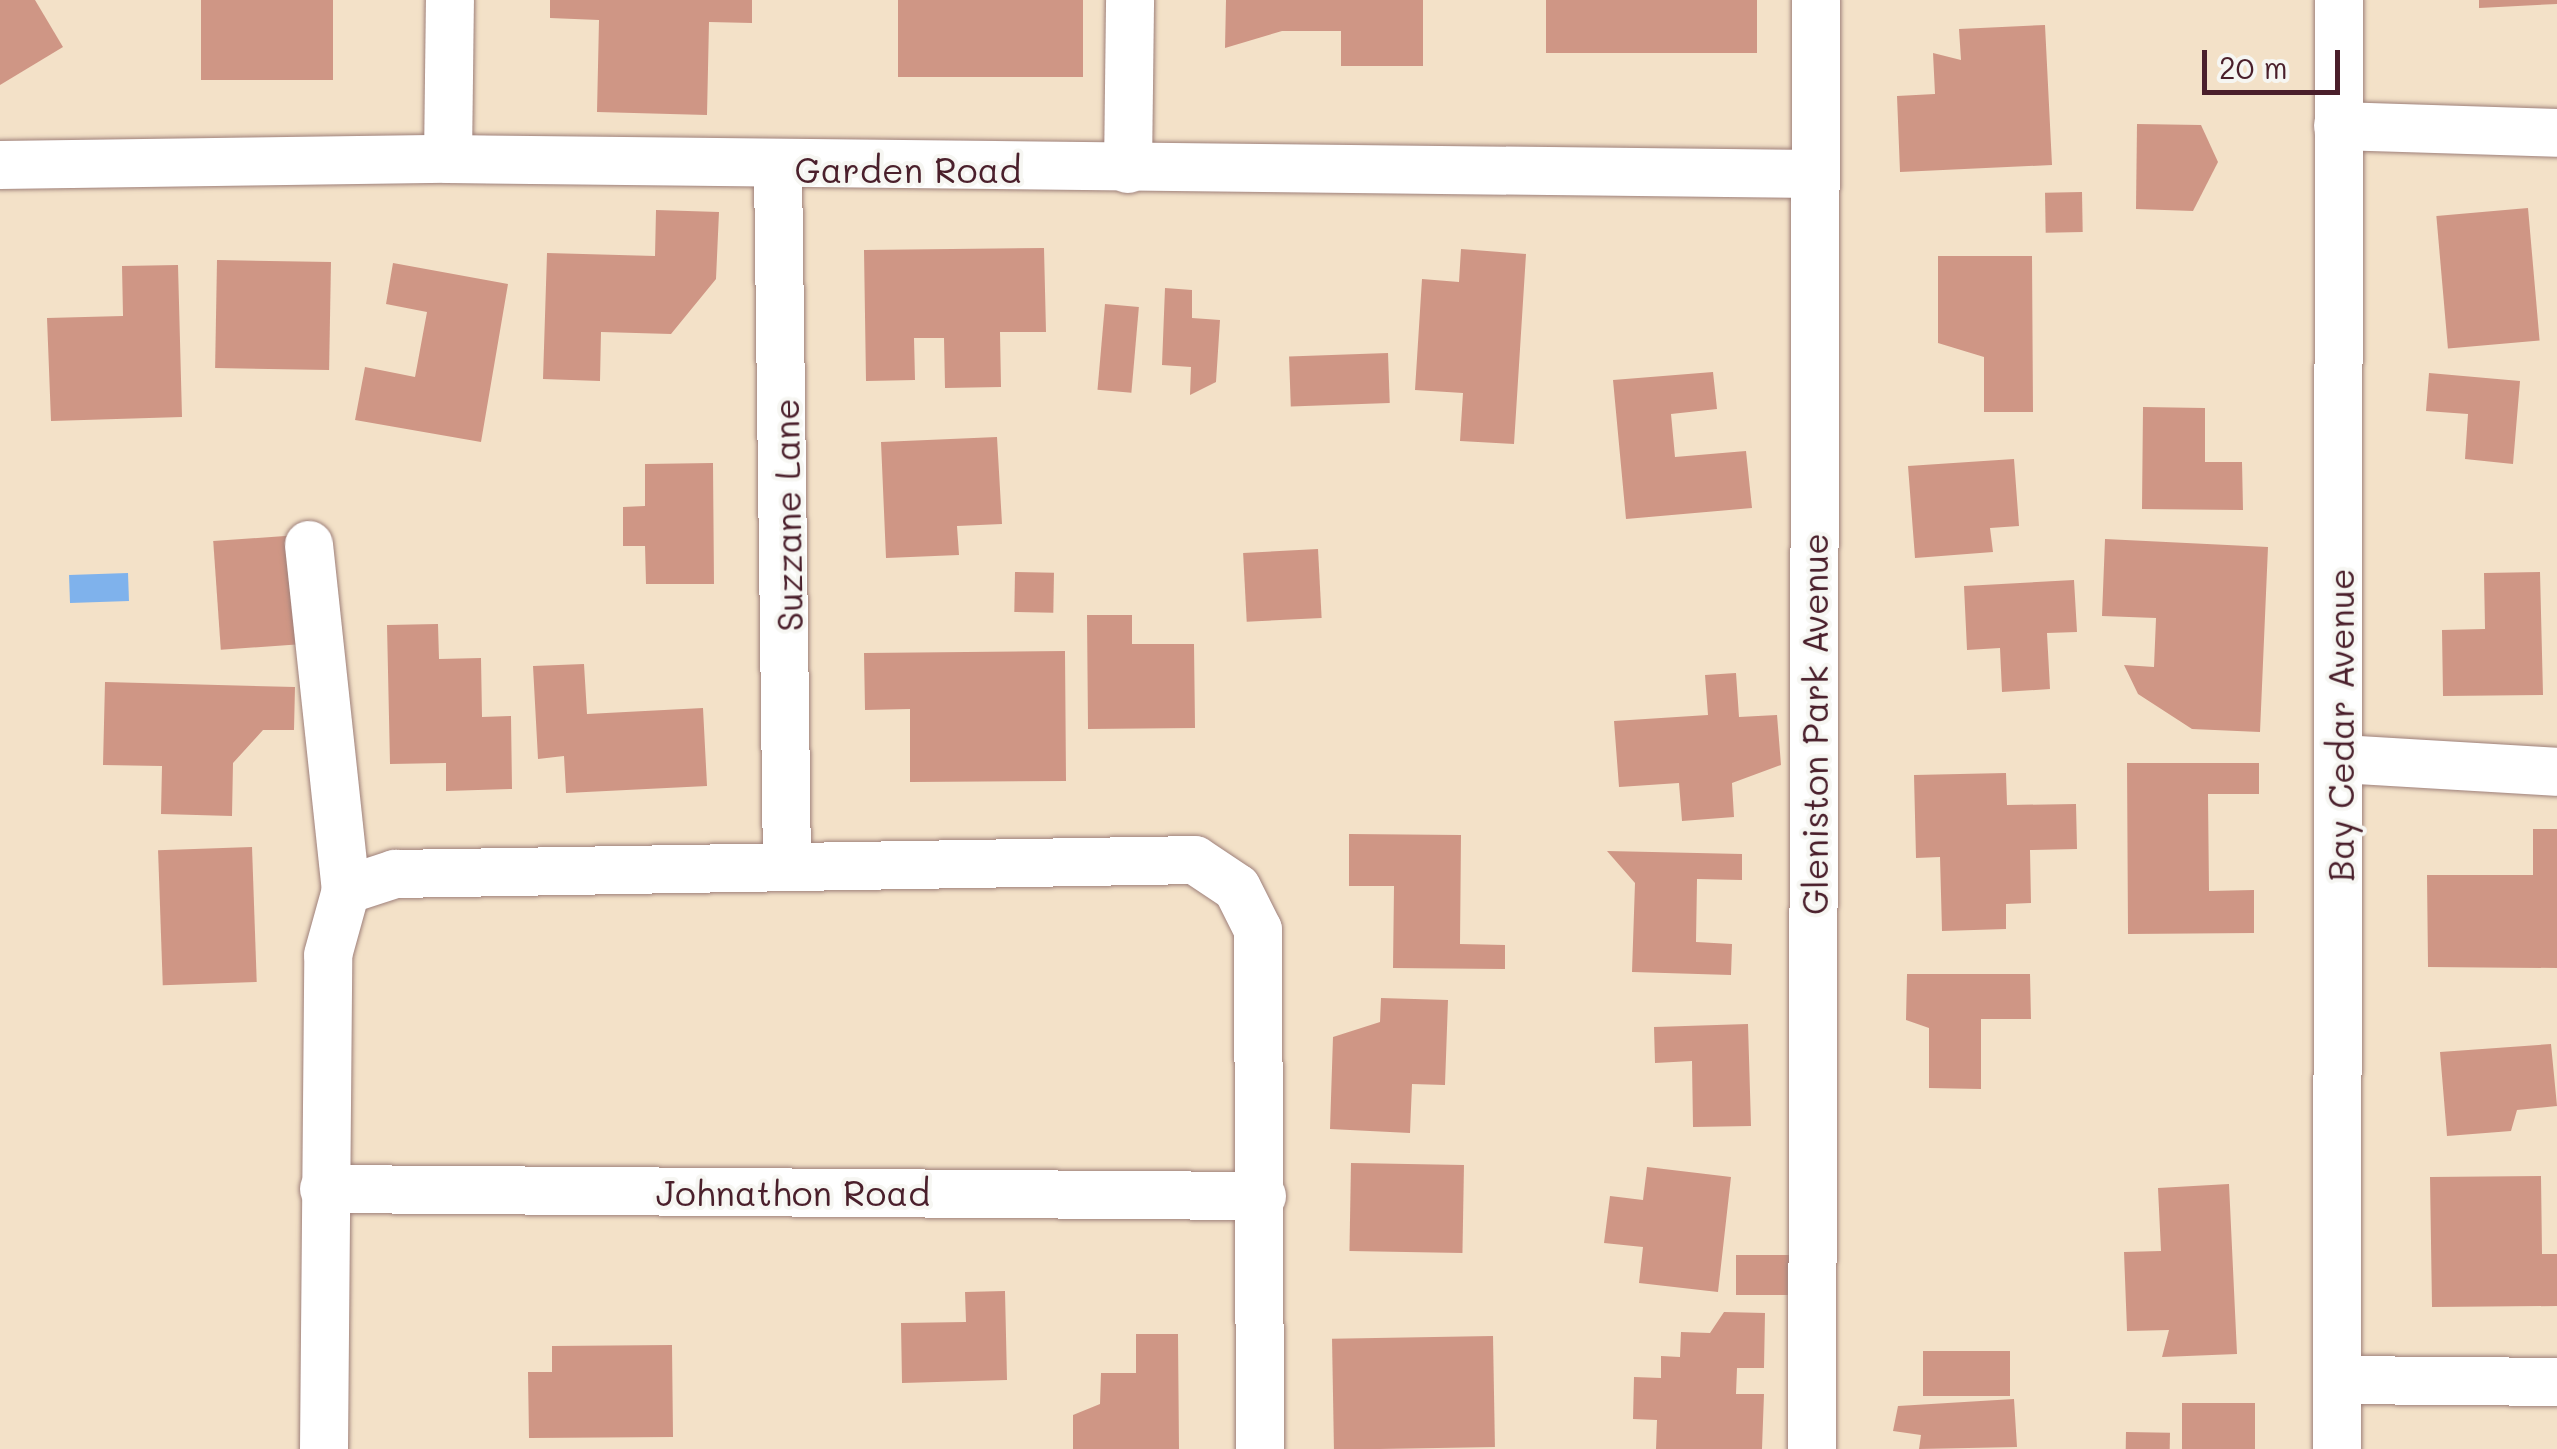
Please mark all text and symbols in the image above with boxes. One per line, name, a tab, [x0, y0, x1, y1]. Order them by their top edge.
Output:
scale bar	[2207, 30, 2344, 92]
text: 20 m	[2219, 47, 2288, 87]
street label: Garden Road	[795, 148, 1021, 190]
street label: Suzzane Lane	[764, 398, 810, 632]
street label: Gleniston Park Avenue	[1793, 533, 1835, 915]
street label: Bay Cedar Avenue	[2319, 568, 2361, 882]
street label: Johnathon Road	[656, 1171, 930, 1213]

